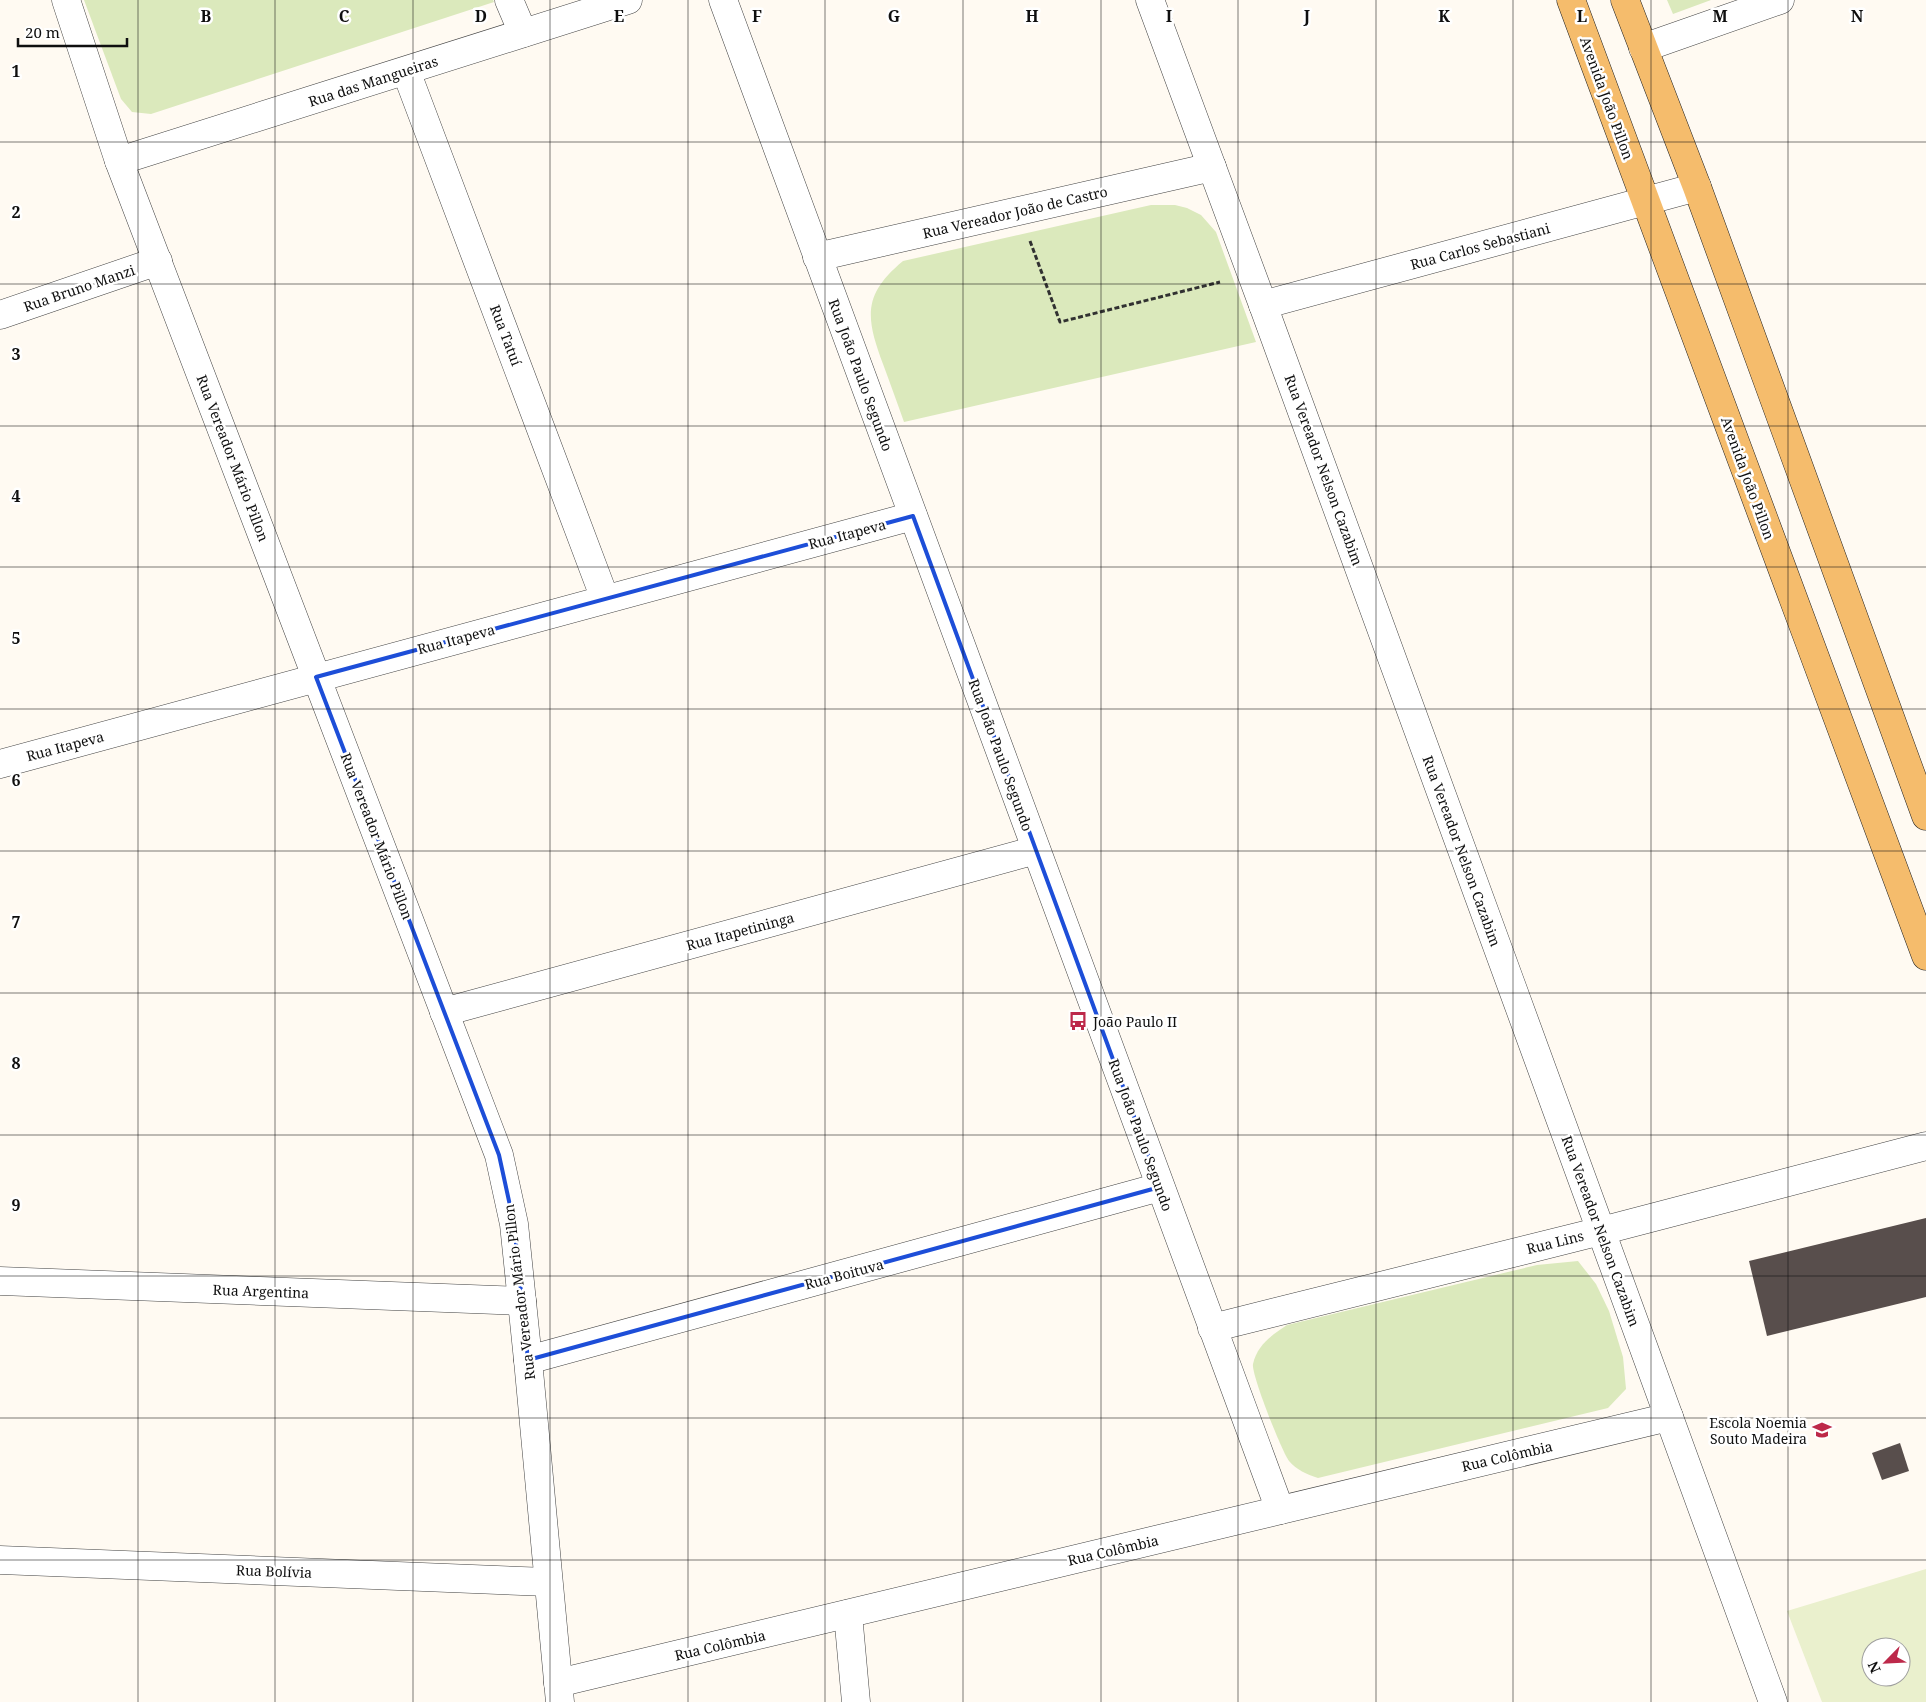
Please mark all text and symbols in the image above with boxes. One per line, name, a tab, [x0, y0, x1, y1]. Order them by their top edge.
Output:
text: B	[201, 5, 212, 27]
text: C	[339, 5, 350, 27]
text: D	[475, 5, 487, 27]
text: E	[614, 5, 624, 27]
text: F	[752, 5, 762, 27]
text: G	[888, 5, 900, 27]
text: H	[1025, 5, 1039, 27]
text: I	[1166, 5, 1172, 27]
text: J	[1303, 5, 1311, 27]
text: K	[1438, 5, 1450, 27]
text: L	[1577, 5, 1587, 27]
text: M	[1712, 5, 1728, 27]
text: N	[1851, 5, 1864, 27]
scale bar	[18, 15, 126, 47]
text: 20 m	[25, 22, 60, 42]
street label: Avenida João Pillon	[1576, 34, 1638, 162]
street label: Rua das Mangueiras	[306, 51, 440, 111]
text: 1	[11, 60, 21, 82]
street label: Rua Vereador João de Castro	[921, 181, 1109, 243]
text: 2	[11, 201, 21, 223]
street label: Rua Carlos Sebastiani	[1408, 218, 1552, 274]
street label: Rua Bruno Manzi	[21, 260, 138, 316]
street label: Rua João Paulo Segundo	[825, 296, 897, 454]
street label: Rua Tatuí	[486, 302, 527, 369]
text: 3	[11, 343, 21, 365]
street label: Rua Vereador Mário Pillon	[192, 372, 274, 544]
street label: Rua Vereador Nelson Cazabim	[1281, 372, 1367, 568]
street label: Avenida João Pillon	[1717, 414, 1779, 542]
text: 4	[11, 485, 21, 507]
street label: Rua Itapeva	[806, 514, 888, 553]
street label: Rua Itapeva	[415, 619, 497, 658]
text: 5	[11, 627, 21, 649]
street label: Rua João Paulo Segundo	[965, 676, 1037, 834]
street label: Rua Itapeva	[24, 726, 106, 765]
street label: Rua Vereador Mário Pillon	[336, 750, 418, 922]
street label: Rua Vereador Nelson Cazabim	[1419, 753, 1505, 949]
text: 6	[11, 769, 21, 791]
street label: Rua Itapetininga	[684, 907, 796, 955]
text: 7	[11, 911, 21, 933]
bus stop icon: João Paulo II	[1067, 1010, 1089, 1032]
place label: João Paulo II	[1092, 1012, 1177, 1031]
text: 8	[11, 1052, 21, 1074]
street label: Rua João Paulo Segundo	[1105, 1056, 1177, 1214]
street label: Rua Vereador Nelson Cazabim	[1558, 1133, 1644, 1329]
text: 9	[11, 1194, 21, 1216]
street label: Rua Vereador Mário Pillon	[499, 1203, 539, 1381]
street label: Rua Lins	[1524, 1226, 1586, 1258]
street label: Rua Boituva	[802, 1254, 886, 1294]
street label: Rua Argentina	[212, 1280, 310, 1302]
place label: Escola Noemia Souto Madeira	[1709, 1413, 1807, 1448]
school or university icon: Escola Noemia Souto Madeira	[1811, 1419, 1833, 1441]
street label: Rua Colômbia	[1460, 1436, 1554, 1476]
street label: Rua Colômbia	[1066, 1530, 1160, 1570]
street label: Rua Bolívia	[236, 1560, 312, 1582]
street label: Rua Colômbia	[673, 1625, 767, 1665]
north arrow	[1861, 1637, 1911, 1687]
text: N	[1863, 1659, 1885, 1676]

